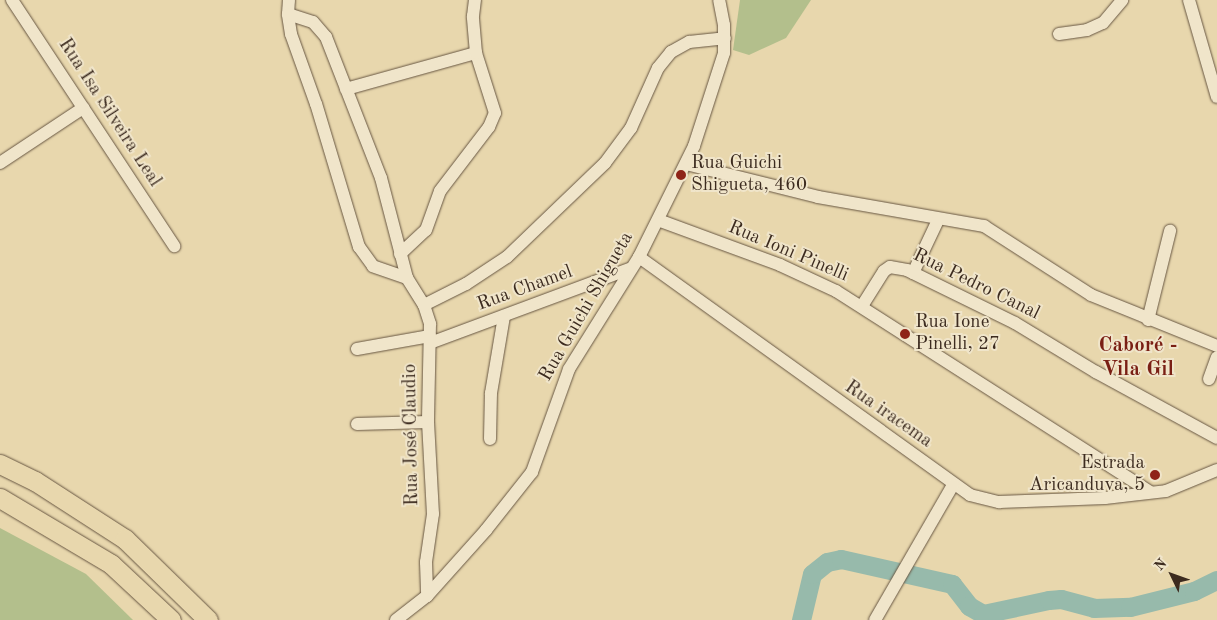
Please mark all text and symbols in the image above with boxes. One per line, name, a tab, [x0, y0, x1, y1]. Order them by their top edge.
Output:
street label: Rua Isa Silveira Leal	[52, 34, 166, 192]
place label: Rua Guichi Shigueta, 460	[691, 153, 807, 197]
marker: Rua Guichi Shigueta, 460	[675, 169, 687, 181]
street label: Rua Ioni Pinelli	[724, 216, 852, 288]
street label: Rua Guichi Shigueta	[535, 228, 639, 386]
street label: Rua Pedro Canal	[909, 244, 1043, 326]
street label: Rua Chamel	[474, 261, 576, 317]
place label: Rua Ione Pinelli, 27	[915, 312, 1000, 356]
marker: Rua Ione Pinelli, 27	[899, 328, 911, 340]
district label: Caboré - Vila Gil	[1099, 333, 1177, 383]
street label: Rua José Claudio	[399, 364, 425, 506]
street label: Rua iracema	[840, 376, 936, 454]
place label: Estrada Aricanduva, 5	[1029, 453, 1145, 497]
marker: Estrada Aricanduva, 5	[1149, 469, 1161, 481]
north arrow	[1147, 550, 1197, 600]
text: N	[1152, 556, 1170, 574]

